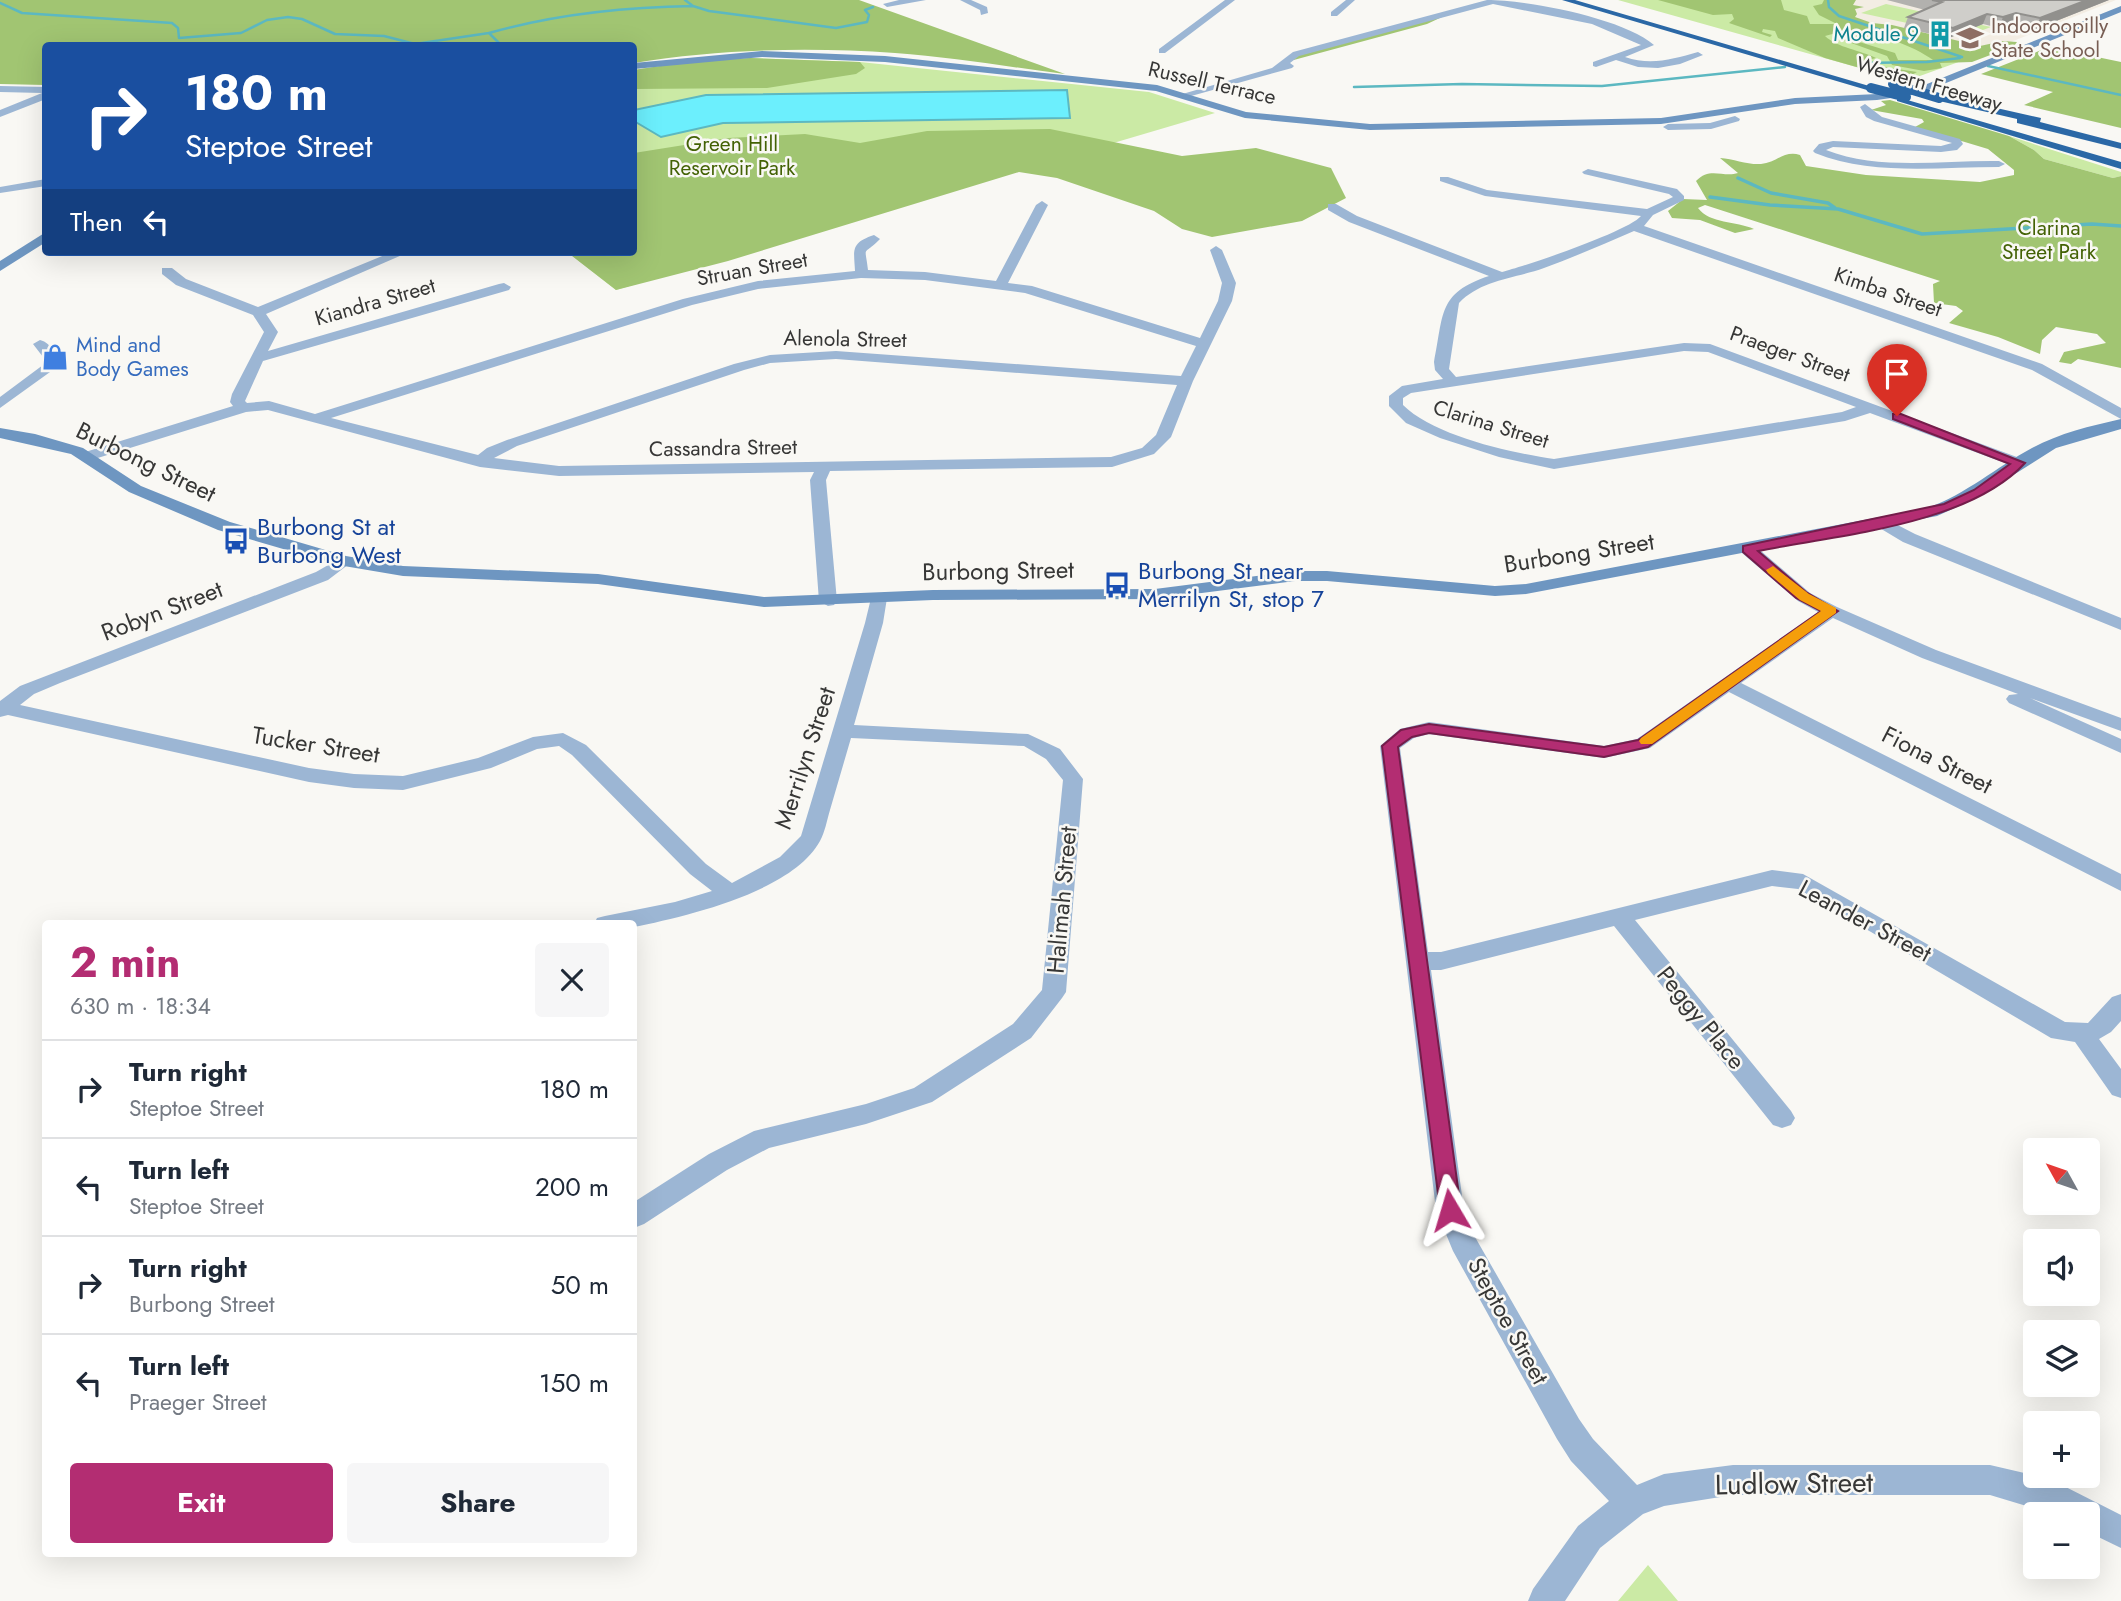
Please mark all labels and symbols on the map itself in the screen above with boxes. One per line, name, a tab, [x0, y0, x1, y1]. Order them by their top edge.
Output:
place label: Indooroopilly State School	[1991, 11, 2109, 65]
place label: Module 9	[1833, 19, 1919, 49]
building icon: Module 9	[1925, 19, 1955, 49]
school or university icon: Indooroopilly State School	[1955, 23, 1985, 53]
street label: Western Freeway	[1852, 49, 2006, 119]
street label: Russell Terrace	[1145, 54, 1279, 112]
park label: Green Hill Reservoir Park	[669, 129, 796, 183]
park label: Clarina Street Park	[2002, 213, 2097, 267]
street label: Struan Street	[694, 244, 810, 294]
street label: Kimba Street	[1830, 260, 1946, 324]
street label: Kiandra Street	[311, 270, 439, 334]
street label: Praeger Street	[1726, 318, 1854, 390]
street label: Alenola Street	[783, 323, 907, 355]
place label: Mind and Body Games	[76, 330, 189, 384]
shop icon: Mind and Body Games	[40, 342, 70, 372]
pin	[1867, 344, 1927, 416]
street label: Clarina Street	[1429, 392, 1553, 456]
street label: Burbong Street	[70, 413, 222, 511]
street label: Cassandra Street	[649, 432, 797, 464]
place label: Burbong St at Burbong West	[257, 509, 401, 572]
street label: Burbong Street	[1501, 523, 1657, 582]
bus stop icon: Burbong St at Burbong West	[221, 526, 251, 556]
street label: Burbong Street	[922, 552, 1074, 589]
place label: Burbong St near Merrilyn St, stop 7	[1138, 553, 1324, 616]
bus stop icon: Burbong St near Merrilyn St, stop 7	[1102, 570, 1132, 600]
street label: Robyn Street	[96, 571, 228, 650]
street label: Merrilyn Street	[765, 682, 844, 833]
street label: Tucker Street	[250, 717, 383, 772]
street label: Fiona Street	[1876, 717, 1999, 802]
street label: Halimah Street	[1038, 825, 1085, 975]
street label: Leander Street	[1793, 871, 1938, 970]
street label: Peggy Place	[1649, 959, 1754, 1077]
north arrow	[2023, 1138, 2100, 1214]
position arrow	[1413, 1173, 1487, 1247]
street label: Steptoe Street	[1459, 1251, 1558, 1391]
street label: Ludlow Street	[1715, 1462, 1874, 1505]

